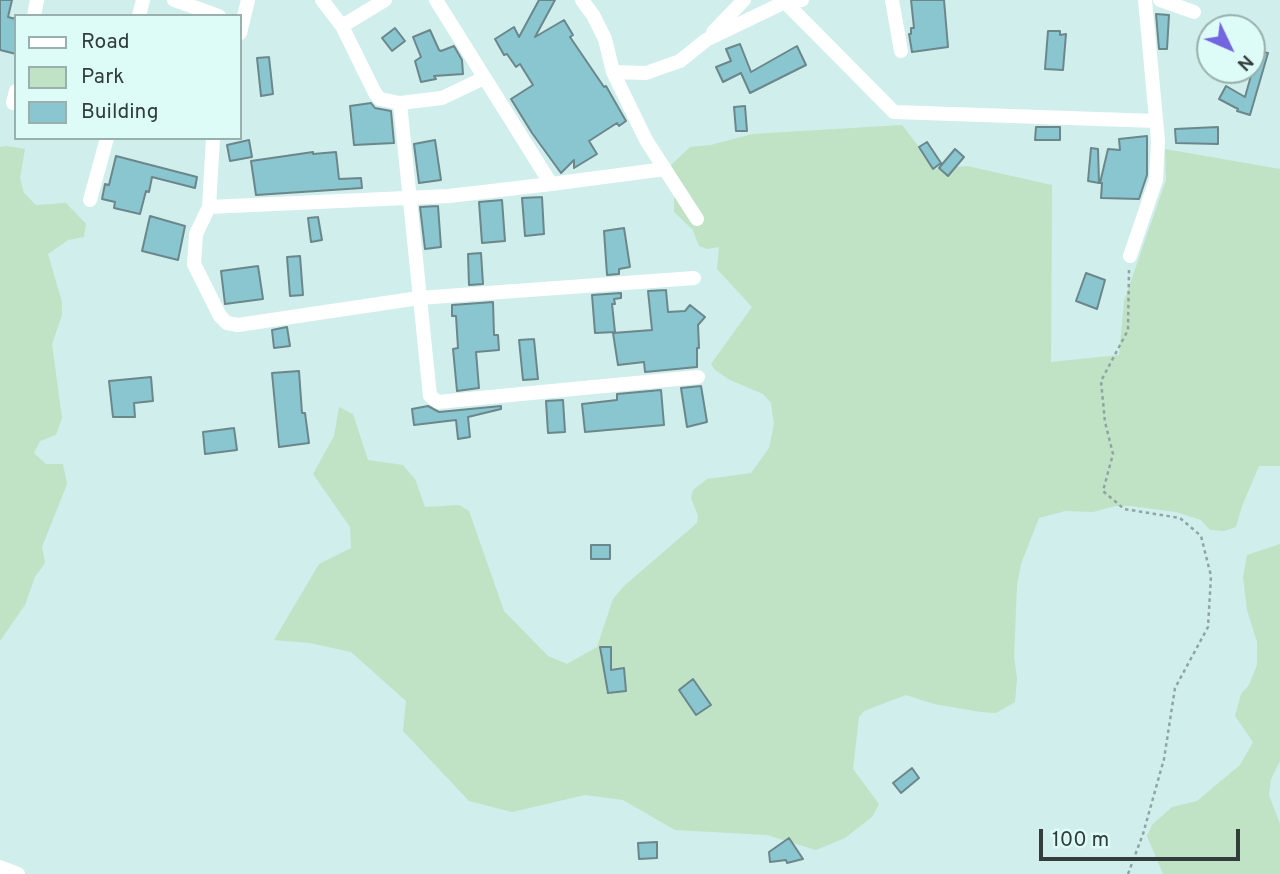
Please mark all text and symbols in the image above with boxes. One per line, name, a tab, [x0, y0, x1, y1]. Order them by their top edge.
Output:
legend	[14, 14, 242, 140]
north arrow	[1196, 14, 1266, 84]
text: Road	[81, 29, 130, 56]
text: N	[1231, 49, 1258, 75]
text: Park	[81, 64, 124, 91]
text: Building	[81, 99, 159, 126]
scale bar	[1042, 814, 1243, 858]
text: 100 m	[1052, 827, 1109, 854]

